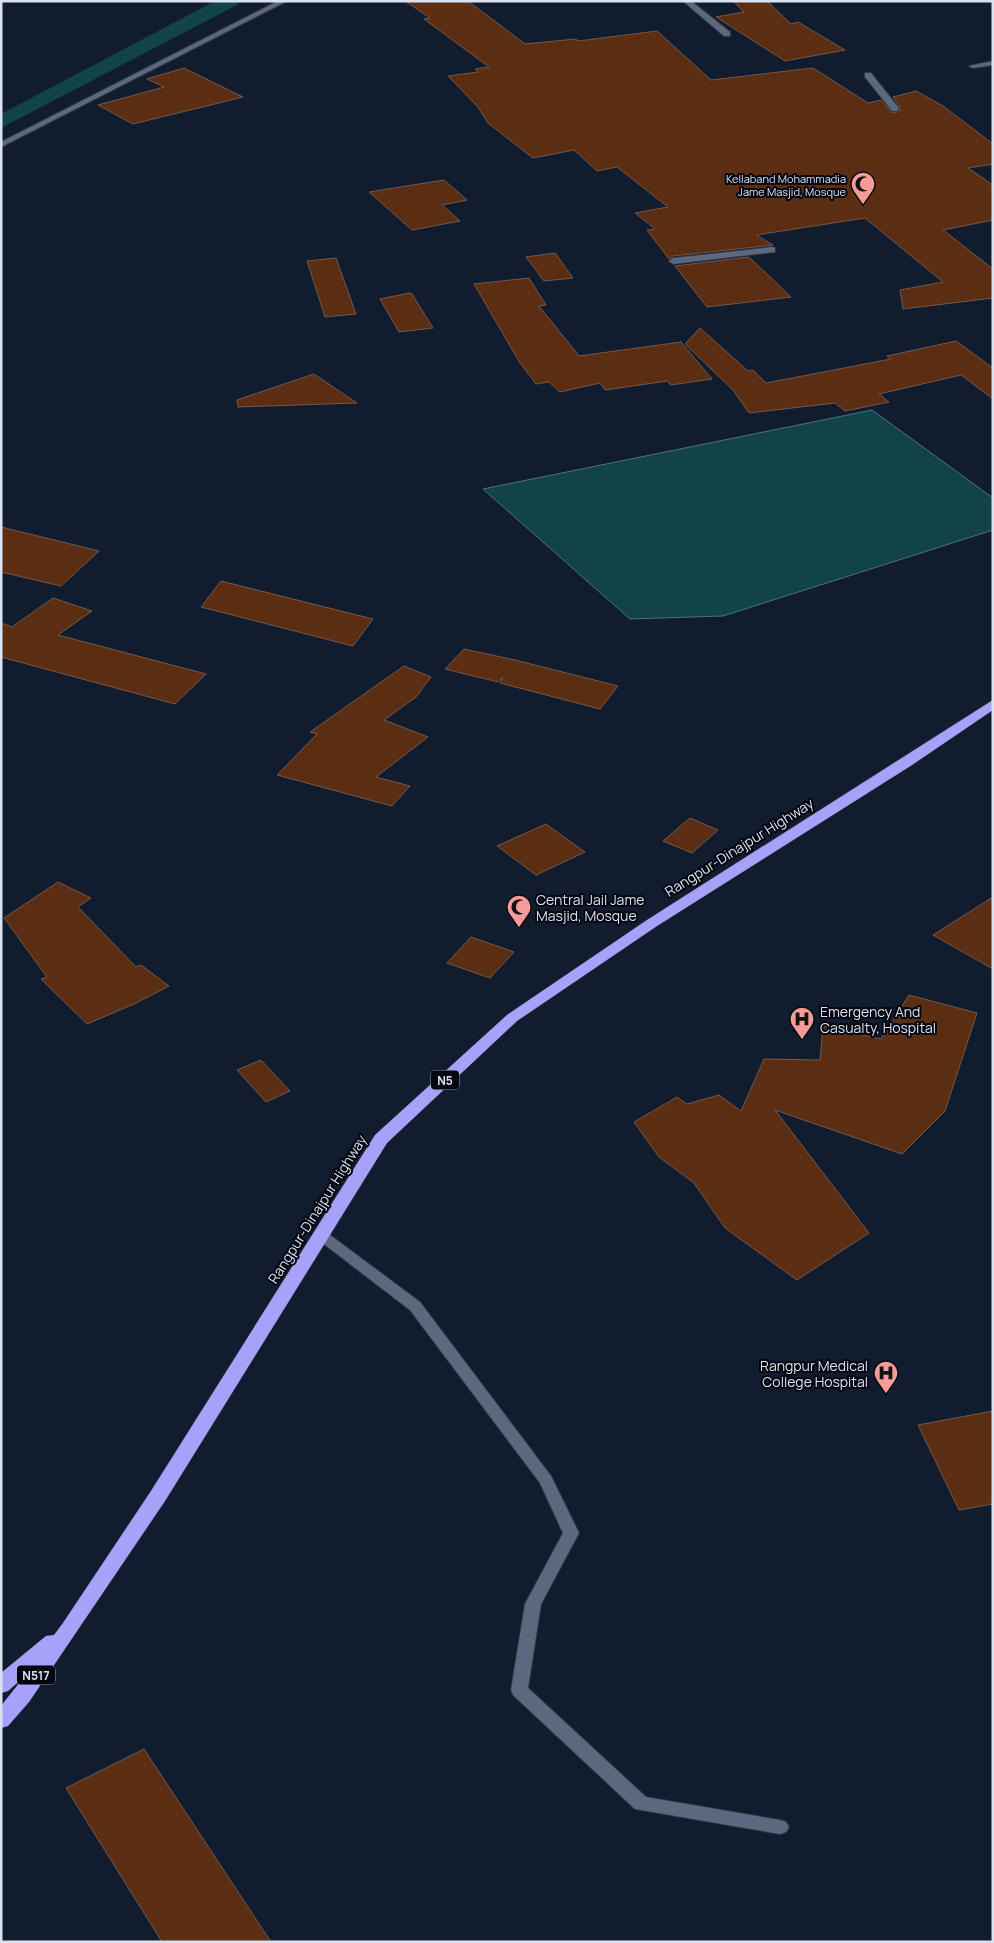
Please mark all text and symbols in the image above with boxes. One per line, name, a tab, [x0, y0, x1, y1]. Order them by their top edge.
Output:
place label: Kellaband Mohammadia Jame Masjid, Mosque	[726, 171, 847, 199]
mosque icon: Kellaband Mohammadia Jame Masjid, Mosque	[850, 171, 876, 205]
street label: Rangpur-Dinajpur Highway	[661, 793, 817, 901]
place label: Central Jail Jame Masjid, Mosque	[536, 890, 644, 925]
mosque icon: Central Jail Jame Masjid, Mosque	[506, 894, 532, 928]
place label: Emergency And Casualty, Hospital	[820, 1002, 936, 1037]
hospital icon: Emergency And Casualty, Hospital	[789, 1006, 815, 1040]
road number: N5	[431, 1070, 459, 1090]
street label: Rangpur-Dinajpur Highway	[263, 1131, 371, 1287]
place label: Rangpur Medical College Hospital	[760, 1356, 868, 1391]
hospital icon: Rangpur Medical College Hospital	[873, 1360, 899, 1394]
road number: N517	[17, 1666, 55, 1684]

